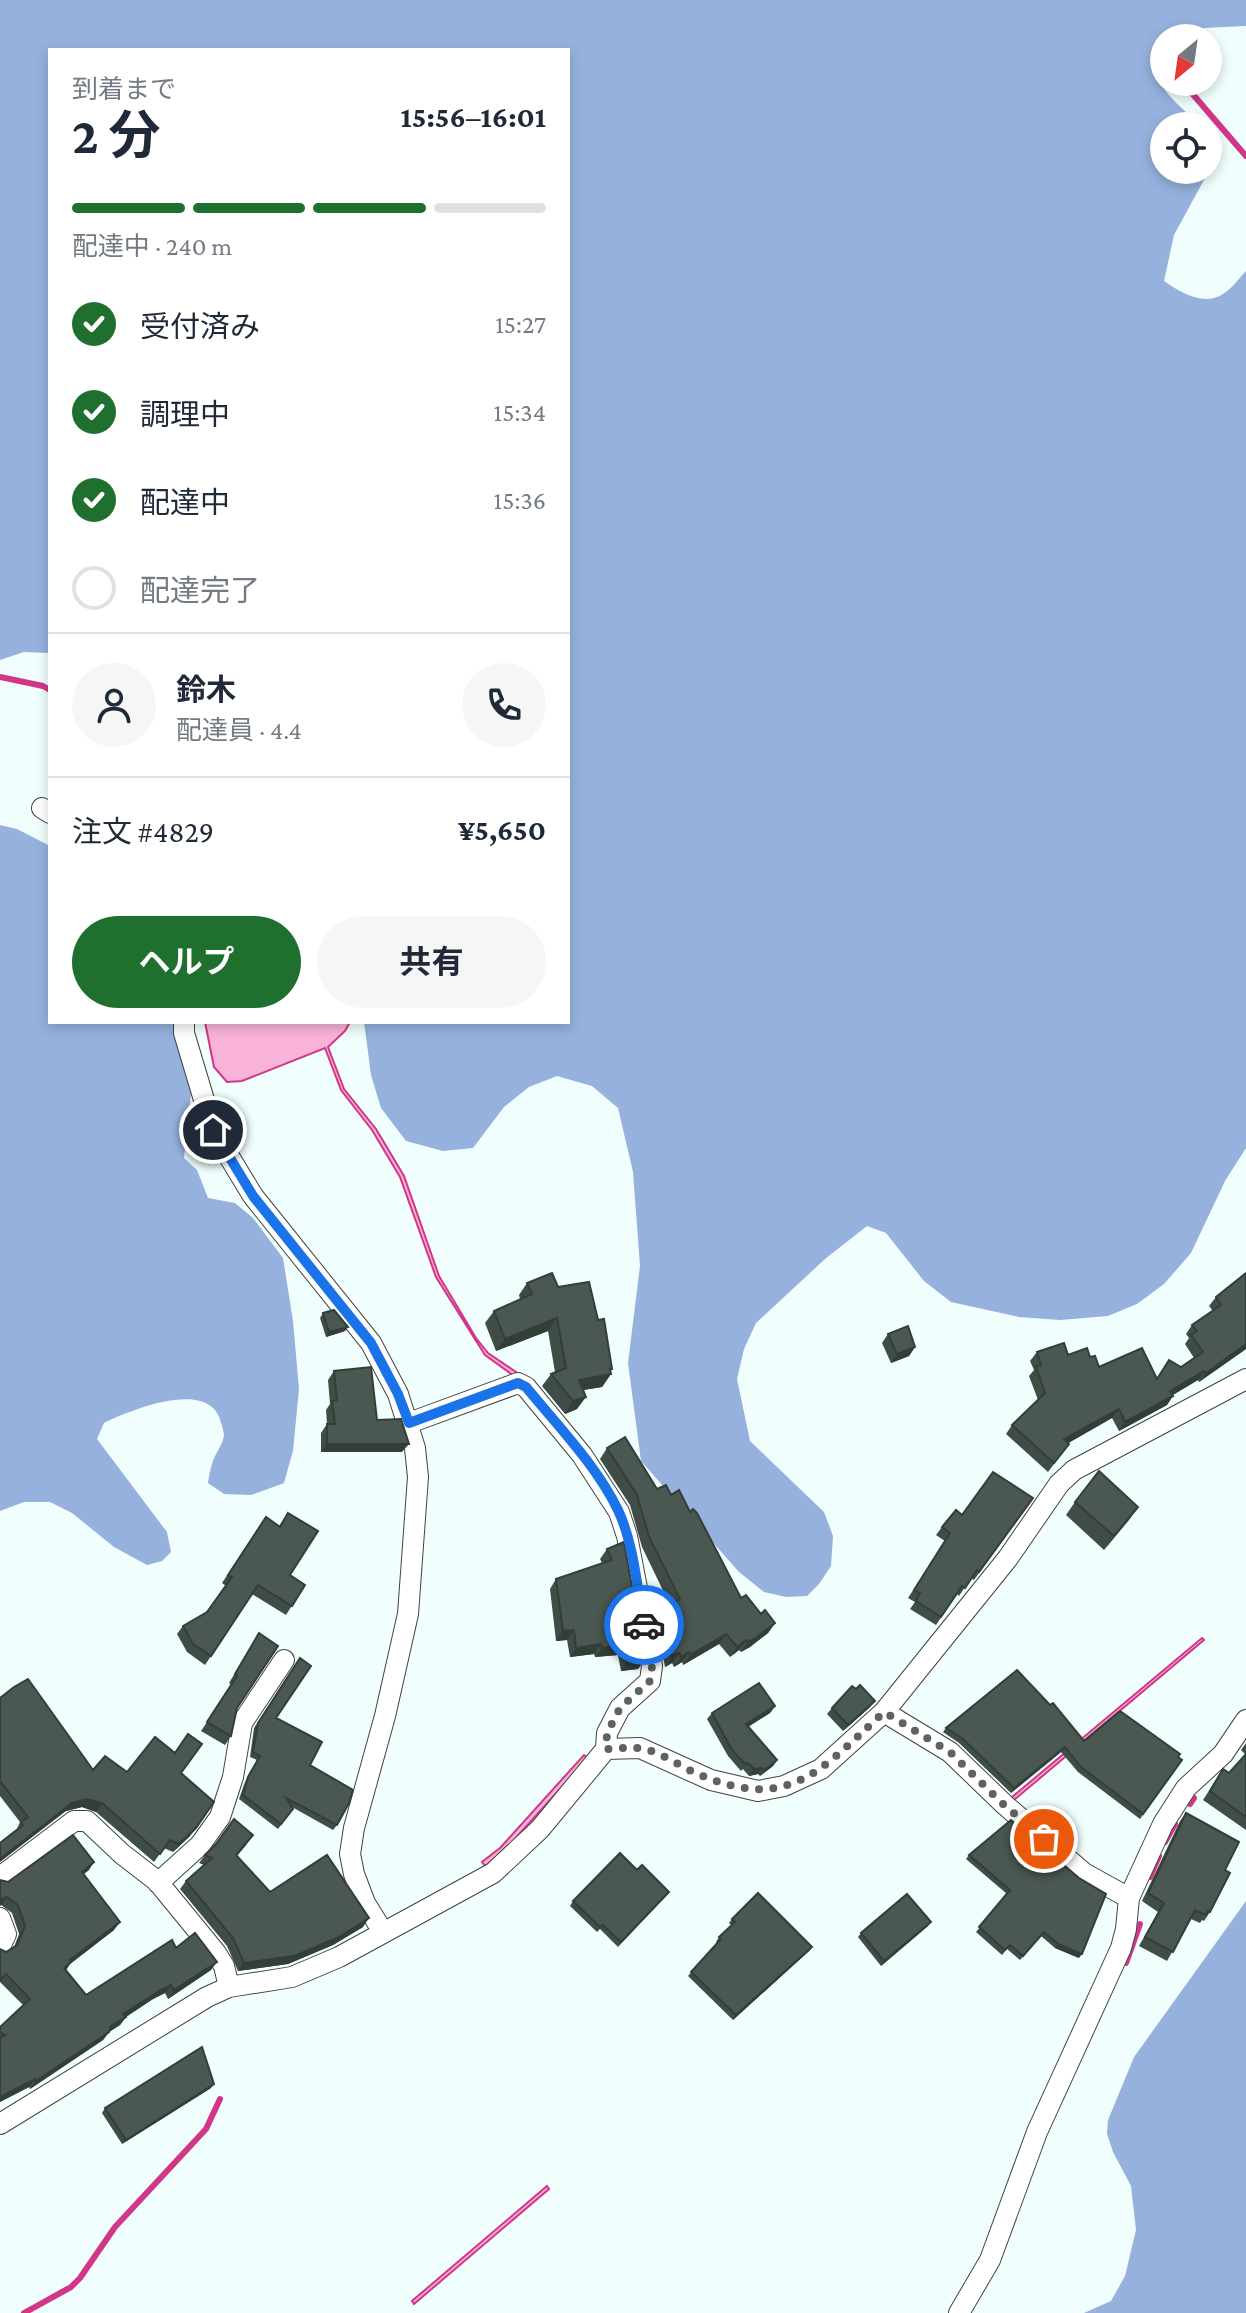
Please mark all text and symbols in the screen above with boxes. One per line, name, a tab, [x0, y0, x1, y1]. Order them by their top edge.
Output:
north arrow	[1150, 24, 1222, 96]
map controls	[1150, 24, 1222, 184]
text: 到着まで	[72, 75, 176, 104]
text: 15:56–16:01	[401, 100, 546, 133]
text: 2 分	[72, 106, 161, 164]
button: locate	[1150, 112, 1222, 184]
text: 配達中 · 240 m	[72, 232, 232, 261]
icon: check	[72, 302, 116, 346]
text: 受付済み	[140, 310, 260, 343]
text: 15:27	[495, 310, 546, 339]
icon: check	[72, 390, 116, 434]
text: 調理中	[140, 398, 230, 431]
text: 15:34	[494, 398, 546, 427]
icon: check	[72, 478, 116, 522]
text: 配達中	[140, 486, 230, 519]
text: 15:36	[494, 486, 546, 515]
text: 配達完了	[140, 574, 260, 607]
button: person	[72, 663, 156, 747]
button: phone	[462, 663, 546, 747]
text: 鈴木	[176, 673, 236, 706]
text: 配達員 · 4.4	[176, 716, 302, 745]
text: ¥5,650	[458, 813, 546, 846]
text: 注文 #4829	[72, 815, 214, 848]
button: ヘルプ	[72, 916, 301, 1008]
button: 共有	[317, 916, 546, 1008]
pin	[179, 1096, 247, 1164]
icon: home	[191, 1108, 235, 1152]
courier	[604, 1585, 684, 1665]
icon: car	[622, 1603, 666, 1647]
pin	[1010, 1805, 1078, 1873]
icon: bag	[1022, 1817, 1066, 1861]

